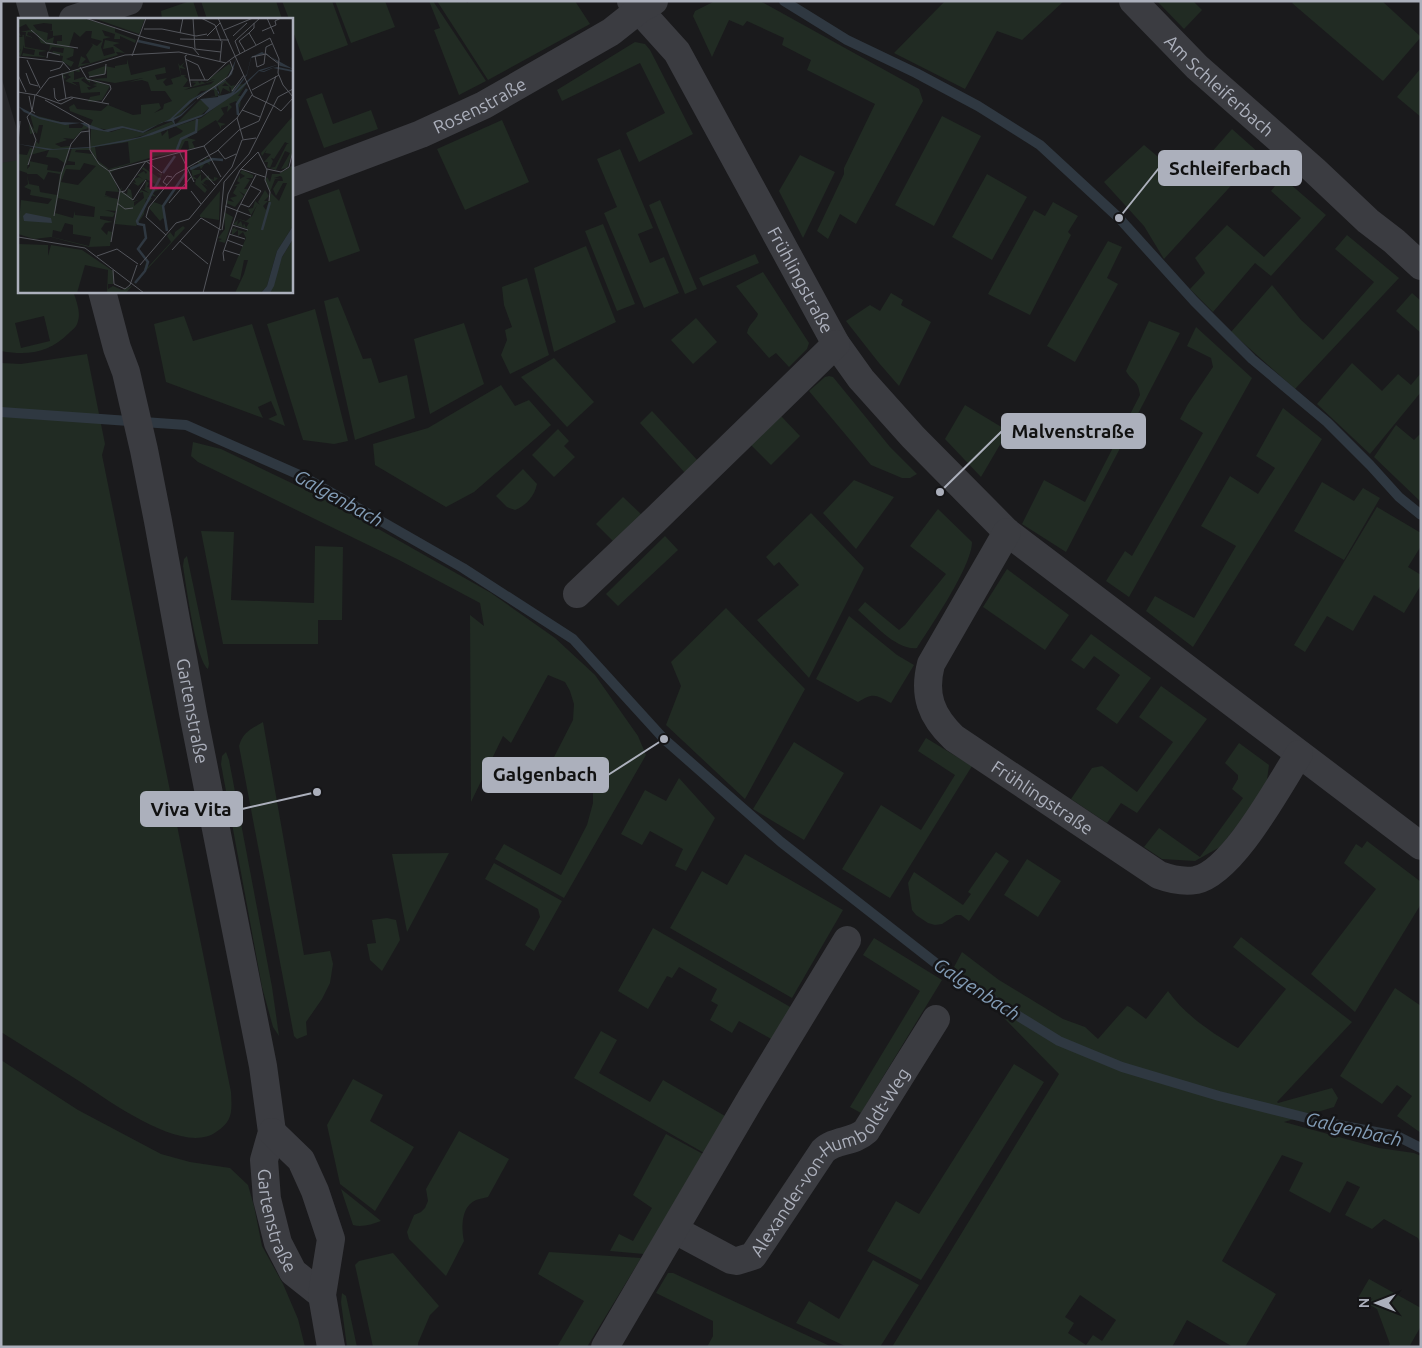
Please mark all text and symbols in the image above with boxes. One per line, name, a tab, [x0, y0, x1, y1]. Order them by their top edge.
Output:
inset map	[18, 18, 292, 292]
street label: Am Schleiferbach	[1161, 30, 1278, 140]
street label: Rosenstraße	[430, 73, 529, 137]
callout: Schleiferbach	[1159, 151, 1301, 185]
text: Schleiferbach	[1169, 157, 1291, 179]
street label: Frühlingstraße	[764, 223, 838, 336]
callout: Malvenstraße	[1002, 414, 1145, 448]
text: Malvenstraße	[1011, 420, 1135, 442]
water label: Galgenbach	[291, 465, 387, 531]
street label: Gartenstraße	[173, 656, 213, 765]
street label: Frühlingstraße	[988, 756, 1097, 838]
callout: Galgenbach	[483, 758, 608, 792]
text: Galgenbach	[493, 763, 597, 785]
callout: Viva Vita	[141, 792, 242, 826]
text: Viva Vita	[150, 798, 232, 820]
water label: Galgenbach	[930, 953, 1024, 1025]
street label: Alexander-von-Humboldt-Weg	[746, 1064, 913, 1260]
water label: Galgenbach	[1304, 1107, 1404, 1151]
street label: Gartenstraße	[255, 1168, 301, 1275]
north arrow	[1352, 1278, 1402, 1328]
text: N	[1356, 1298, 1372, 1308]

